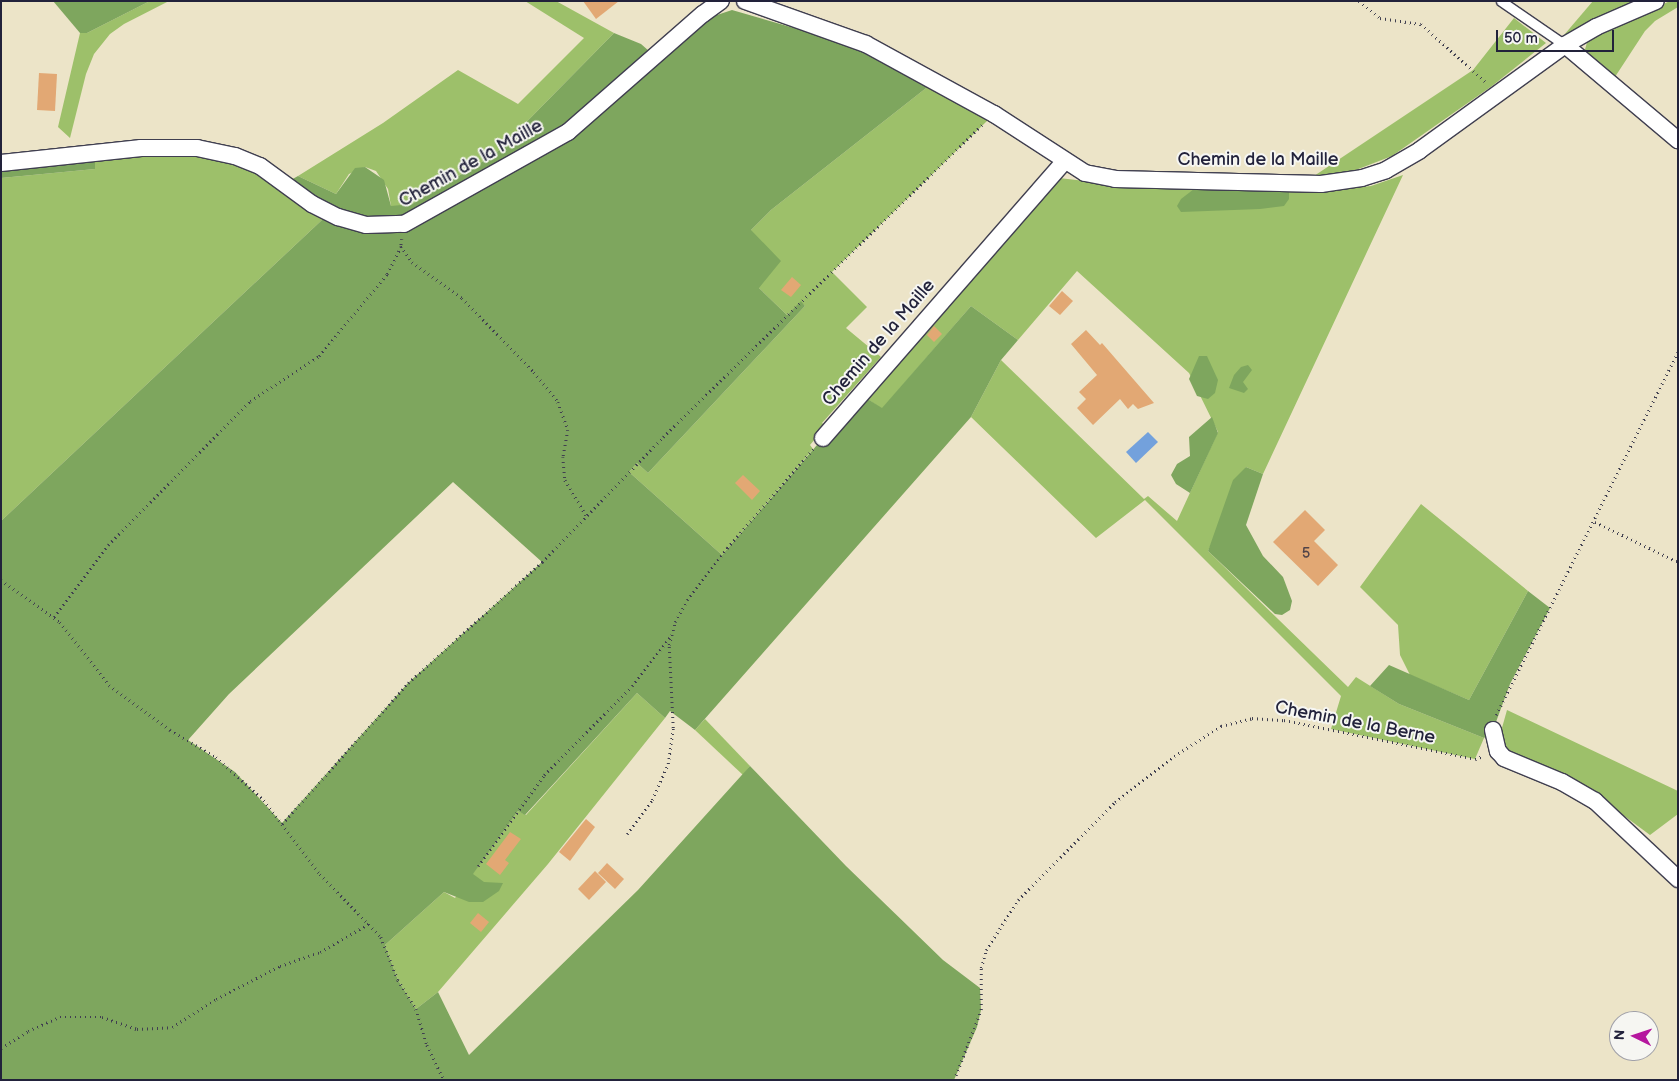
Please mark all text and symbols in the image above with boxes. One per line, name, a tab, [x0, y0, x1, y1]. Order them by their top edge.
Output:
scale bar	[1499, 20, 1616, 52]
text: 50 m	[1504, 29, 1538, 48]
street label: Chemin de la Maille	[395, 116, 547, 212]
street label: Chemin de la Maille	[1178, 149, 1338, 171]
street label: Chemin de la Maille	[818, 275, 940, 411]
house number: 5	[1302, 545, 1310, 563]
street label: Chemin de la Berne	[1273, 697, 1437, 749]
north arrow	[1609, 1011, 1659, 1061]
text: N	[1611, 1029, 1628, 1041]

